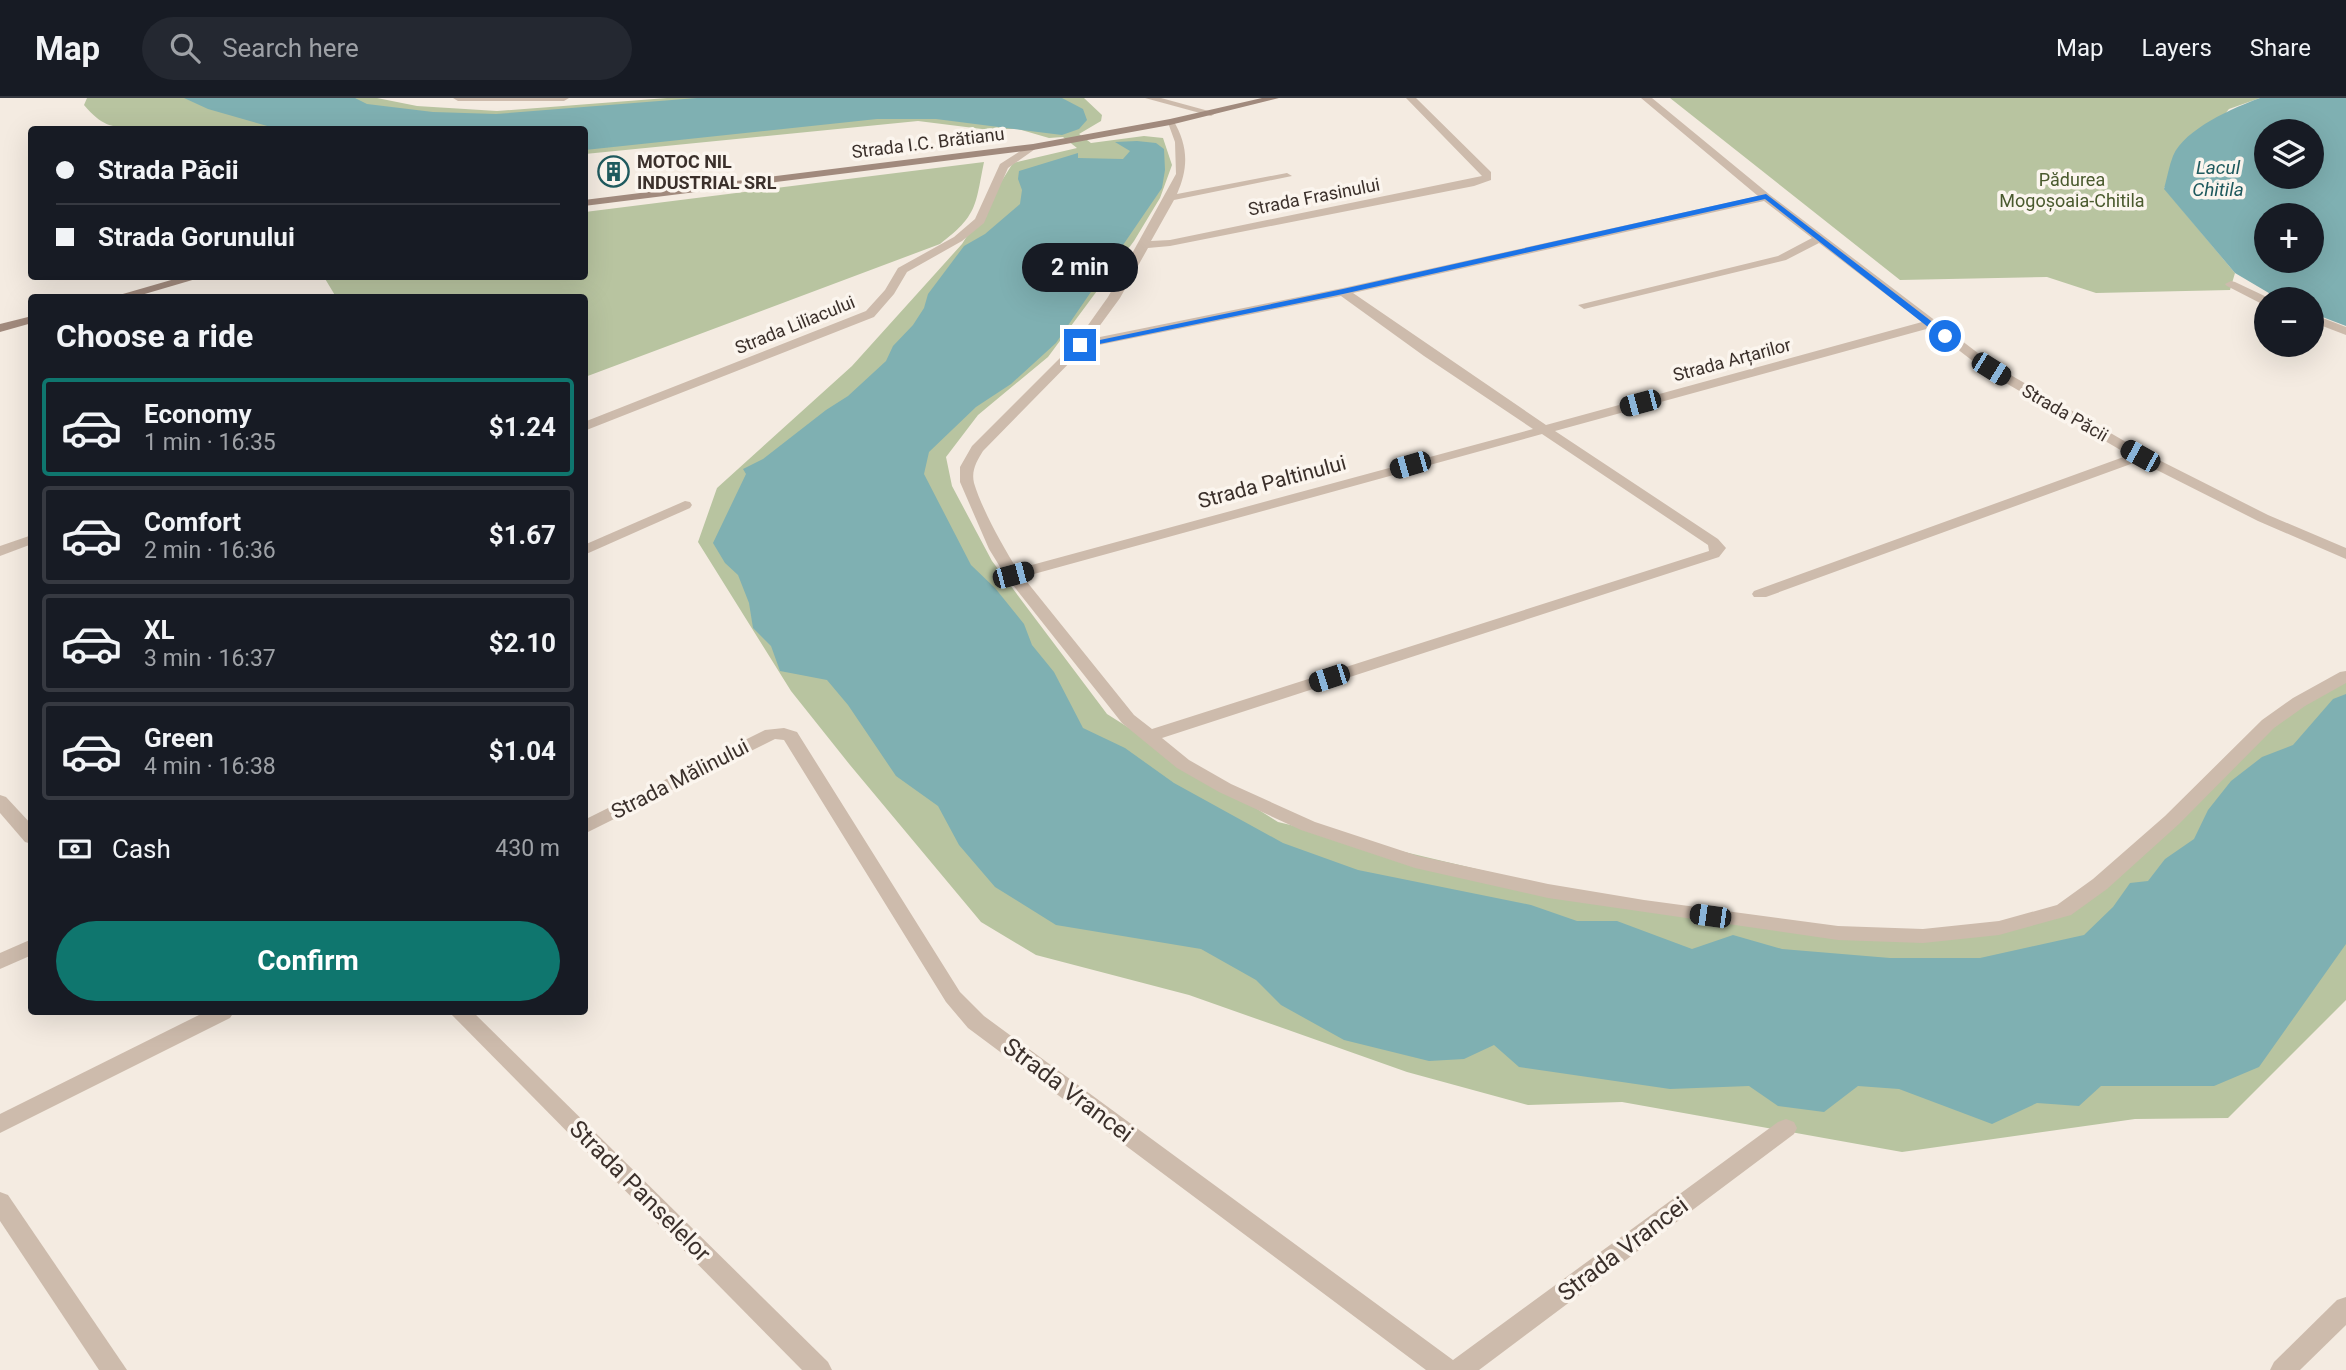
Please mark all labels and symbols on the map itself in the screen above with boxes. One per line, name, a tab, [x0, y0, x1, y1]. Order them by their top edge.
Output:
street label: Strada I.C. Brătianu	[850, 123, 1006, 162]
place label: MOTOC NIL INDUSTRIAL SRL	[637, 151, 777, 193]
building icon: MOTOC NIL INDUSTRIAL SRL	[597, 155, 631, 189]
water label: Lacul Chitila	[2192, 156, 2244, 201]
park label: Pădurea Mogoșoaia-Chitila	[1999, 169, 2145, 212]
street label: Strada Frasinului	[1246, 173, 1382, 220]
callout: 2 min	[1022, 244, 1138, 292]
street label: Strada Liliacului	[732, 291, 858, 358]
route start	[1929, 320, 1961, 352]
route end	[1064, 329, 1096, 361]
street label: Strada Arțarilor	[1671, 334, 1793, 386]
car	[1968, 349, 2015, 389]
street label: Strada Păcii	[2019, 380, 2112, 446]
car	[1617, 387, 1664, 419]
car	[2117, 437, 2164, 475]
car	[1387, 449, 1434, 481]
street label: Strada Paltinului	[1195, 451, 1349, 513]
car	[990, 559, 1037, 591]
car	[1306, 662, 1353, 694]
street label: Strada Mălinului	[607, 734, 753, 824]
car	[1688, 903, 1733, 929]
street label: Strada Vrancei	[998, 1032, 1138, 1148]
street label: Strada Panselelor	[564, 1115, 716, 1267]
street label: Strada Vrancei	[1553, 1191, 1693, 1307]

